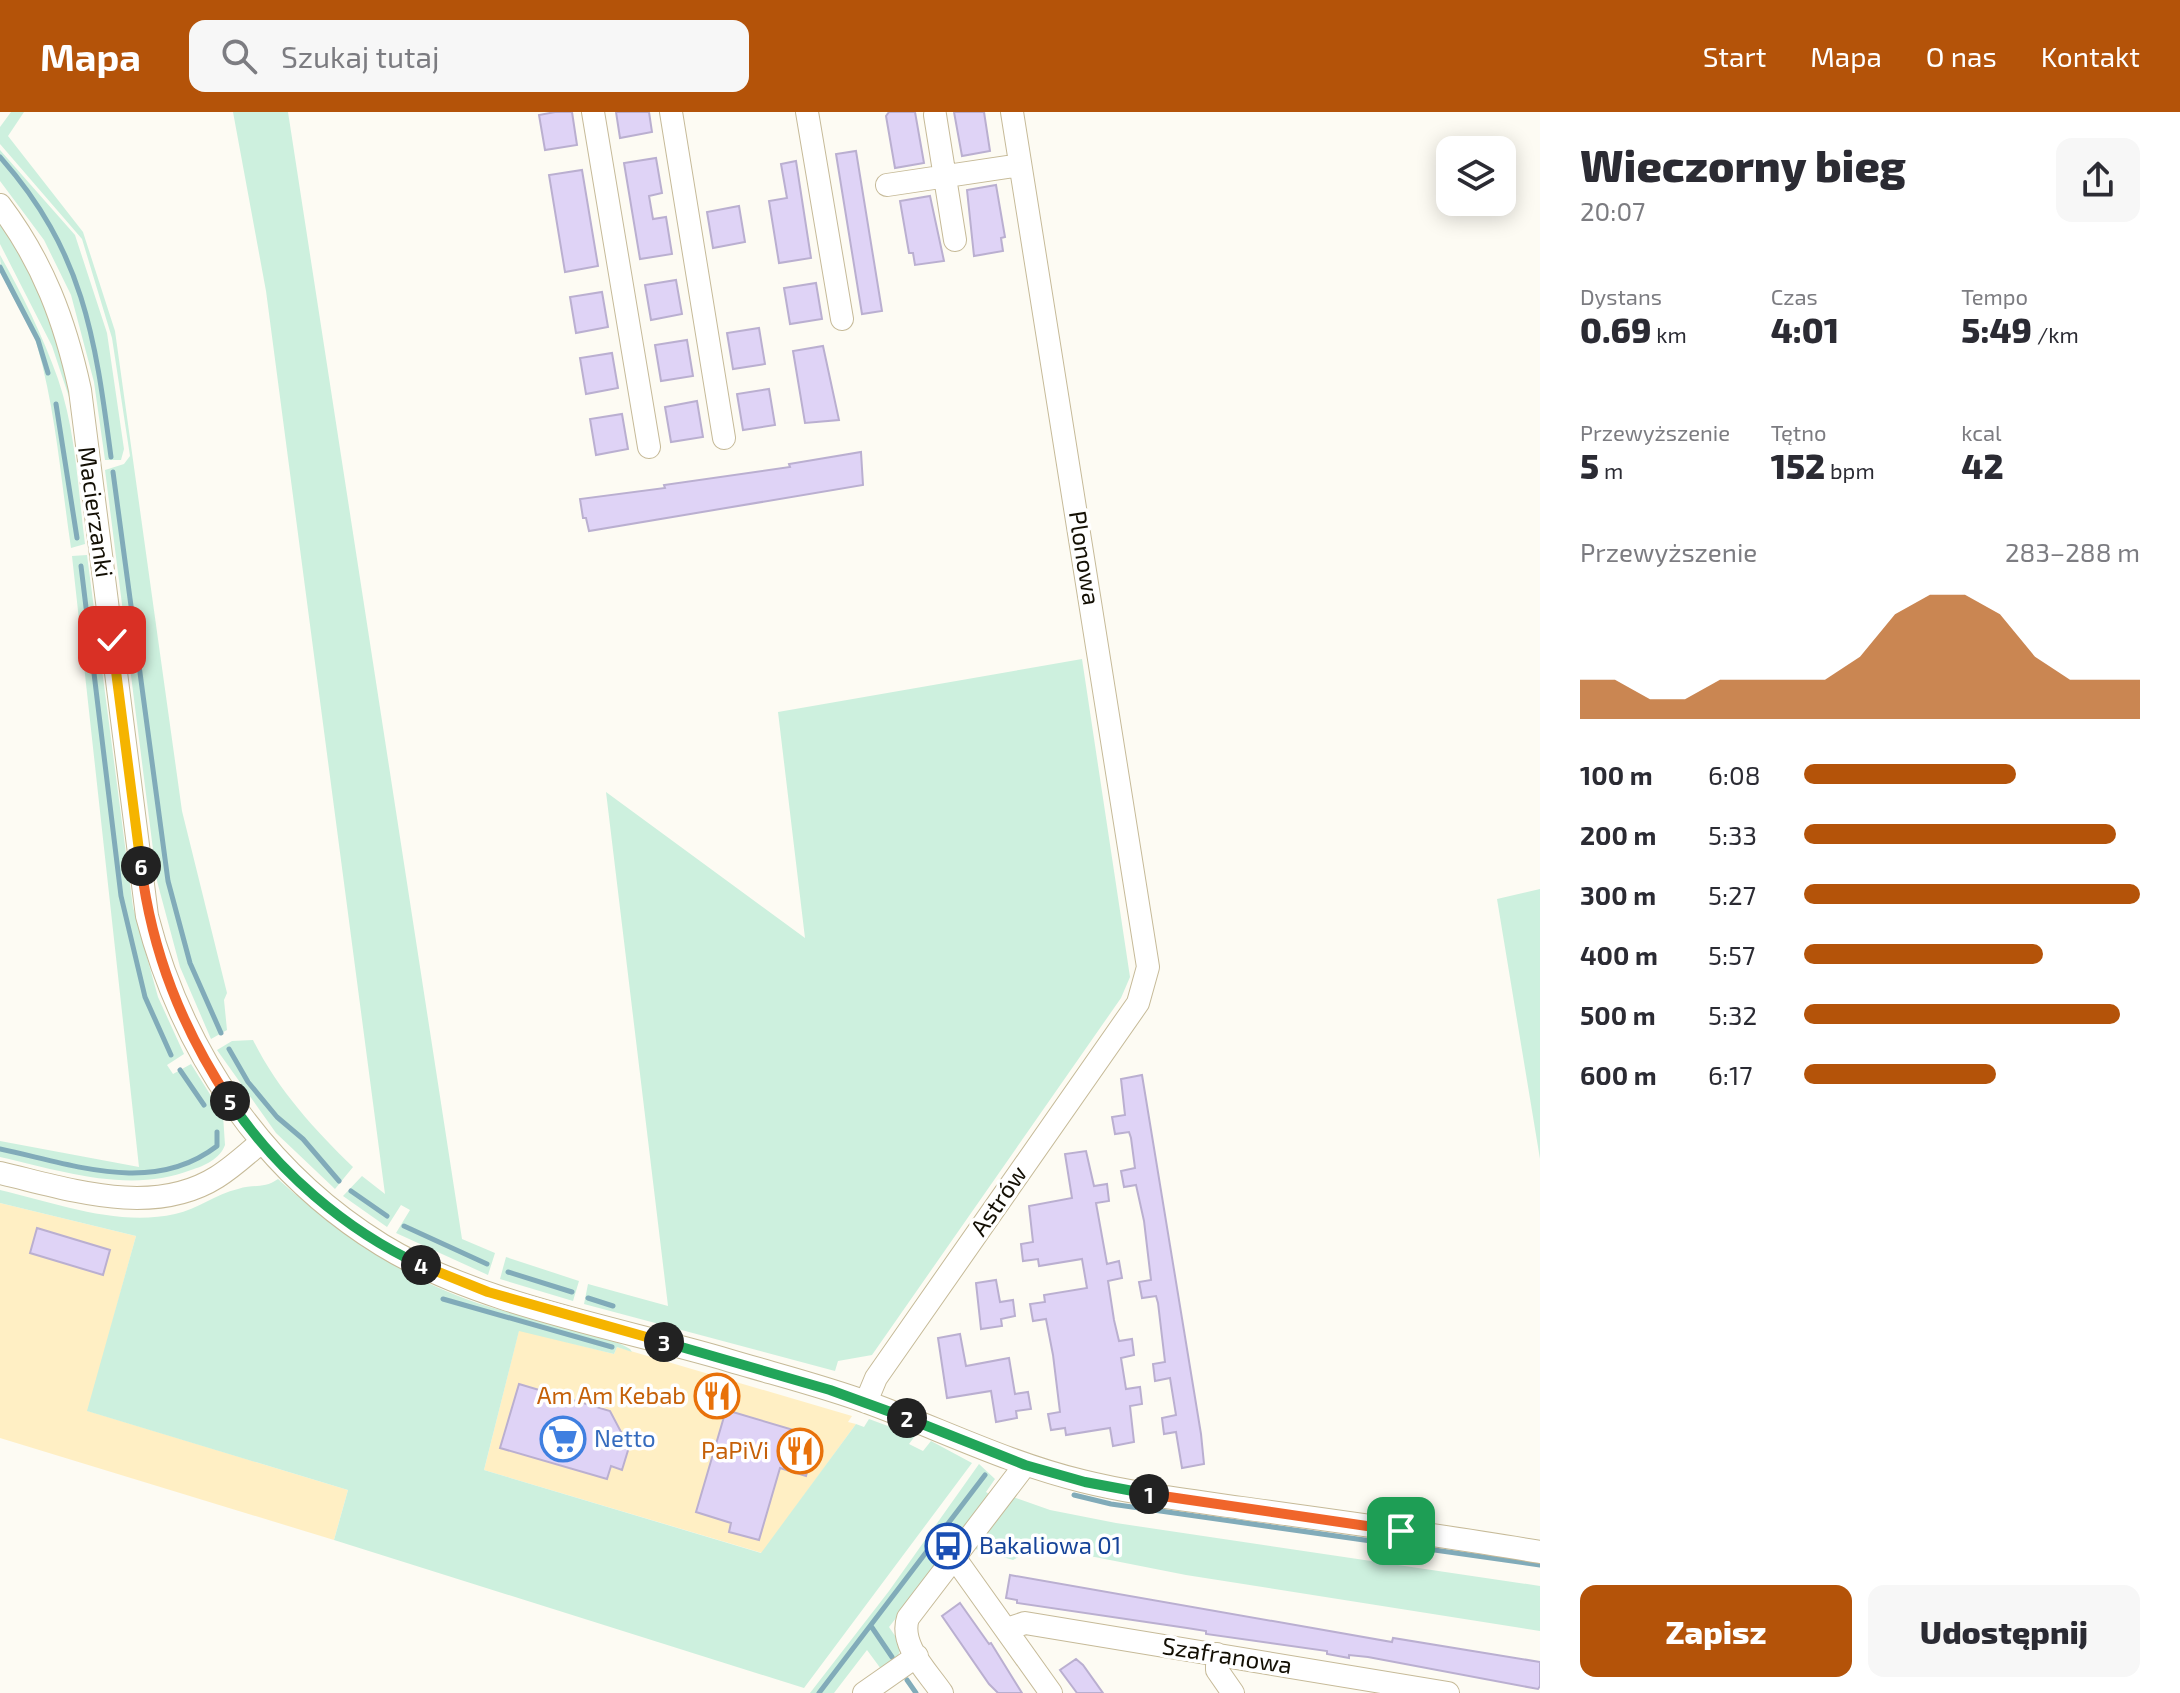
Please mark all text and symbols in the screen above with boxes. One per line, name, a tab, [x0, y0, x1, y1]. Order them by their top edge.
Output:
search box	[189, 20, 749, 92]
text: Mapa	[40, 33, 141, 79]
icon: search	[217, 34, 261, 78]
text: Szukaj tutaj	[281, 38, 439, 74]
text: Start	[1703, 39, 1766, 73]
text: Mapa	[1810, 39, 1882, 73]
text: O nas	[1926, 39, 1997, 73]
text: Kontakt	[2041, 39, 2140, 73]
map controls	[1436, 136, 1516, 216]
button: layers	[1436, 136, 1516, 216]
text: Wieczorny bieg	[1580, 138, 1906, 191]
button: share	[2056, 138, 2140, 222]
text: 20:07	[1580, 195, 1645, 226]
text: Dystans	[1580, 283, 1662, 309]
text: Czas	[1771, 283, 1818, 309]
text: Tempo	[1961, 283, 2028, 309]
text: 0.69	[1580, 309, 1651, 350]
text: 4:01	[1771, 309, 1839, 350]
text: 5:49	[1961, 309, 2032, 350]
text: km	[1651, 321, 1687, 347]
text: /km	[2032, 321, 2079, 347]
text: Przewyższenie	[1580, 419, 1730, 445]
text: Tętno	[1771, 419, 1826, 445]
text: kcal	[1961, 419, 2002, 445]
street label: Macierzanki	[73, 444, 120, 579]
text: 5	[1580, 445, 1599, 486]
text: 152	[1771, 445, 1825, 486]
text: 42	[1961, 445, 2004, 486]
text: m	[1599, 457, 1623, 483]
text: bpm	[1825, 457, 1875, 483]
street label: Plonowa	[1064, 508, 1107, 607]
text: Przewyższenie	[1580, 536, 1757, 567]
text: 283–288 m	[2005, 536, 2140, 567]
pin	[78, 606, 146, 674]
icon: check	[90, 618, 134, 662]
text: 100 m	[1580, 759, 1653, 790]
text: 6:08	[1708, 759, 1760, 790]
text: 200 m	[1580, 819, 1656, 850]
text: 5:33	[1708, 819, 1757, 850]
pin: 6	[121, 846, 161, 886]
text: 6	[135, 853, 147, 879]
text: 300 m	[1580, 879, 1656, 910]
text: 5:27	[1708, 879, 1756, 910]
text: 400 m	[1580, 939, 1658, 970]
text: 5:57	[1708, 939, 1755, 970]
text: 500 m	[1580, 999, 1656, 1030]
text: 5:32	[1708, 999, 1757, 1030]
text: 600 m	[1580, 1059, 1657, 1090]
text: 6:17	[1708, 1059, 1753, 1090]
pin: 5	[210, 1081, 250, 1121]
text: 5	[224, 1088, 236, 1114]
street label: Astrów	[963, 1159, 1032, 1241]
pin: 4	[401, 1245, 441, 1285]
text: 4	[414, 1252, 428, 1278]
pin: 3	[644, 1322, 684, 1362]
text: 3	[658, 1329, 670, 1355]
restaurant icon: Am Am Kebab	[693, 1372, 741, 1420]
place label: Am Am Kebab	[537, 1380, 686, 1409]
pin: 2	[887, 1398, 927, 1438]
text: 2	[901, 1405, 913, 1431]
supermarket icon: Netto	[539, 1415, 587, 1463]
place label: Netto	[594, 1423, 656, 1452]
restaurant icon: PaPiVi	[776, 1427, 824, 1475]
place label: PaPiVi	[701, 1435, 769, 1464]
pin: 1	[1129, 1474, 1169, 1514]
text: 1	[1144, 1481, 1154, 1507]
pin	[1367, 1497, 1435, 1565]
icon: arrive	[1379, 1509, 1423, 1553]
bus stop icon: Bakaliowa 01	[924, 1522, 972, 1570]
place label: Bakaliowa 01	[979, 1530, 1121, 1559]
button: Zapisz	[1580, 1585, 1852, 1677]
button: Udostępnij	[1868, 1585, 2140, 1677]
street label: Szafranowa	[1160, 1630, 1294, 1679]

